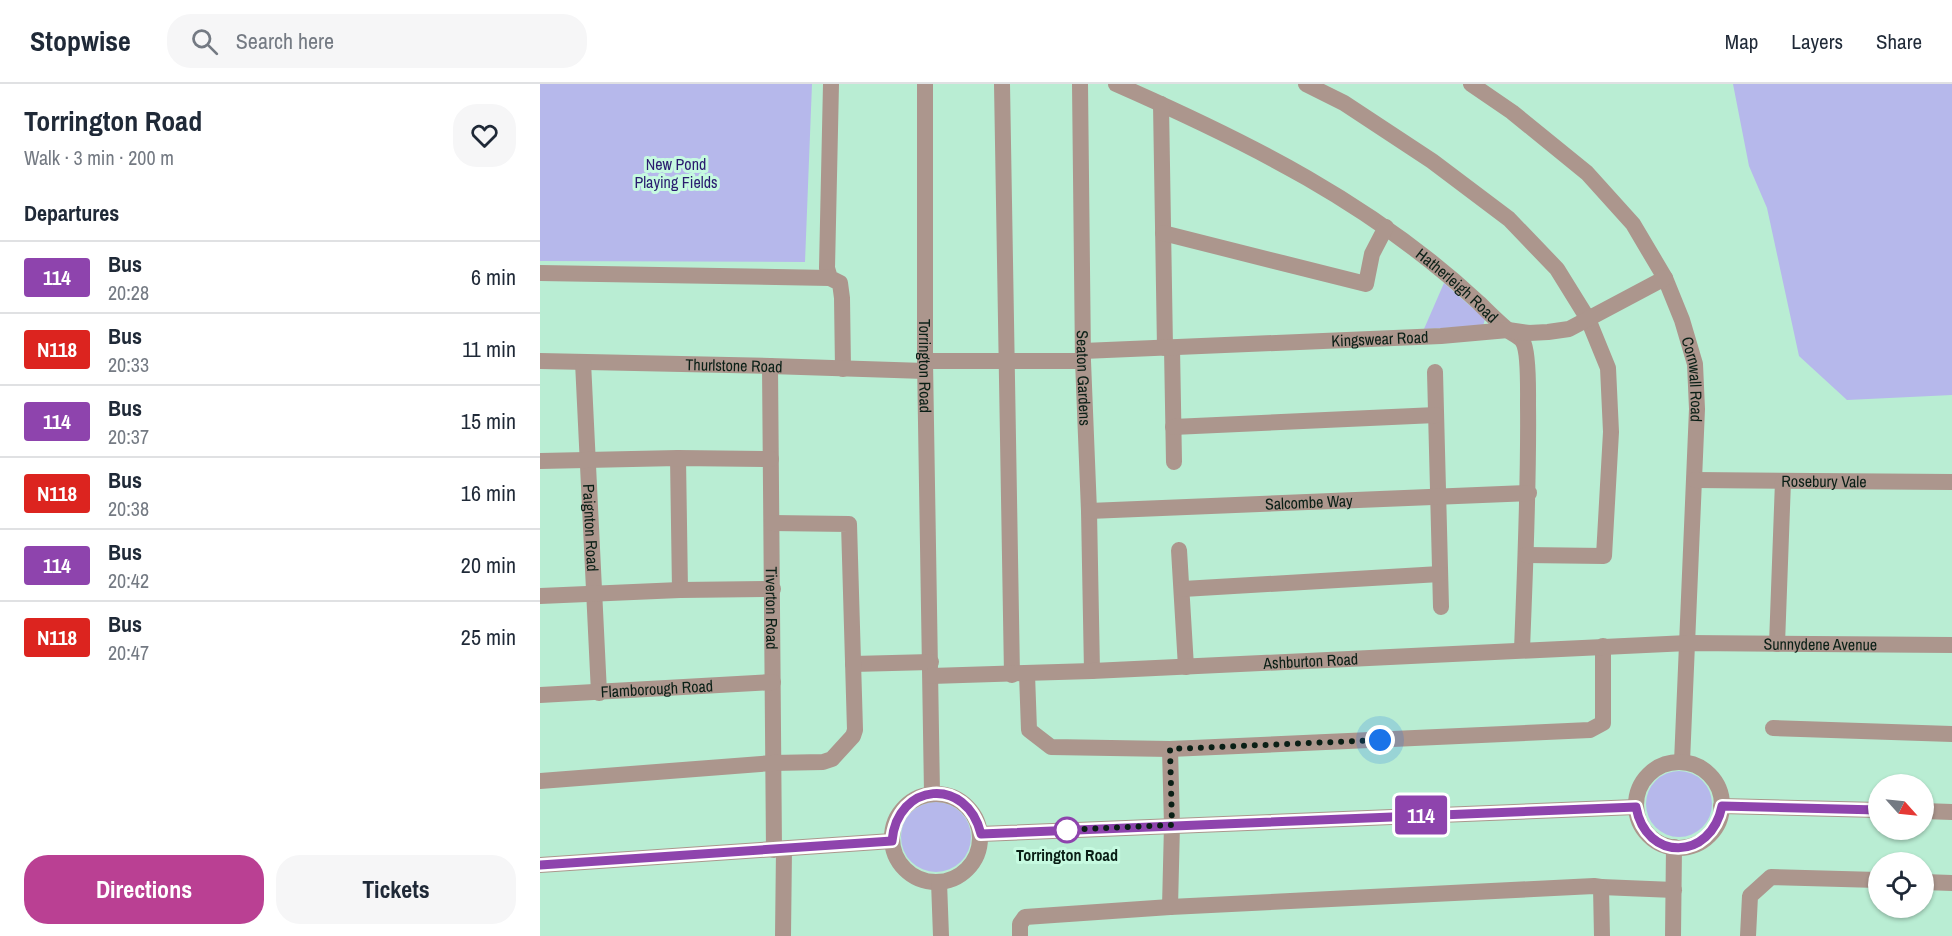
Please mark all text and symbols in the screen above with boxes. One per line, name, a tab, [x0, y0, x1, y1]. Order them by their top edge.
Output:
search box	[167, 14, 587, 68]
text: Stopwise	[30, 22, 131, 60]
icon: search	[188, 25, 221, 58]
text: Search here	[236, 26, 334, 56]
text: Map	[1725, 27, 1758, 56]
text: Layers	[1791, 27, 1843, 56]
text: Share	[1876, 27, 1922, 56]
text: Torrington Road	[24, 102, 202, 140]
button: heart	[453, 104, 516, 167]
text: Walk · 3 min · 200 m	[24, 144, 174, 171]
park label: New Pond Playing Fields	[634, 153, 718, 193]
text: Departures	[24, 198, 119, 228]
street label: Hatherleigh Road	[1412, 243, 1503, 327]
text: Bus	[108, 249, 142, 279]
text: 6 min	[471, 262, 516, 292]
text: 114	[43, 263, 71, 292]
text: 20:28	[108, 279, 149, 306]
street label: Torrington Road	[914, 319, 937, 413]
text: Bus	[108, 321, 142, 351]
street label: Kingswear Road	[1331, 326, 1429, 352]
street label: Seaton Gardens	[1072, 330, 1097, 426]
text: 11 min	[462, 334, 516, 364]
street label: Cornwall Road	[1677, 334, 1708, 423]
text: N118	[37, 335, 77, 364]
text: 20:33	[108, 351, 149, 378]
street label: Thurlstone Road	[685, 353, 783, 377]
text: Bus	[108, 393, 142, 423]
text: 15 min	[461, 406, 516, 436]
text: 114	[43, 407, 71, 436]
text: 20:37	[108, 423, 149, 450]
text: Bus	[108, 465, 142, 495]
street label: Rosebury Vale	[1781, 470, 1867, 492]
text: 16 min	[461, 478, 516, 508]
text: N118	[37, 479, 77, 508]
street label: Paignton Road	[578, 484, 604, 572]
street label: Salcombe Way	[1265, 489, 1354, 515]
text: 20:38	[108, 495, 149, 522]
text: Bus	[108, 537, 142, 567]
text: 20 min	[461, 550, 516, 580]
text: 114	[43, 551, 71, 580]
street label: Tiverton Road	[761, 566, 783, 650]
text: 20:42	[108, 567, 149, 594]
text: Bus	[108, 609, 142, 639]
text: 25 min	[461, 622, 516, 652]
text: N118	[37, 623, 77, 652]
street label: Sunnydene Avenue	[1763, 633, 1877, 655]
text: 20:47	[108, 639, 149, 666]
street label: Ashburton Road	[1262, 648, 1359, 674]
street label: Flamborough Road	[600, 674, 714, 703]
your location	[1365, 725, 1395, 755]
north arrow	[1868, 774, 1934, 840]
map controls	[1868, 774, 1934, 918]
line badge: 114	[1386, 796, 1456, 834]
text: 114	[1407, 801, 1435, 830]
marker: Torrington Road	[1054, 817, 1080, 843]
place label: Torrington Road	[1016, 844, 1118, 866]
button: locate	[1868, 852, 1934, 918]
button: Directions	[24, 855, 264, 924]
button: Tickets	[276, 855, 516, 924]

